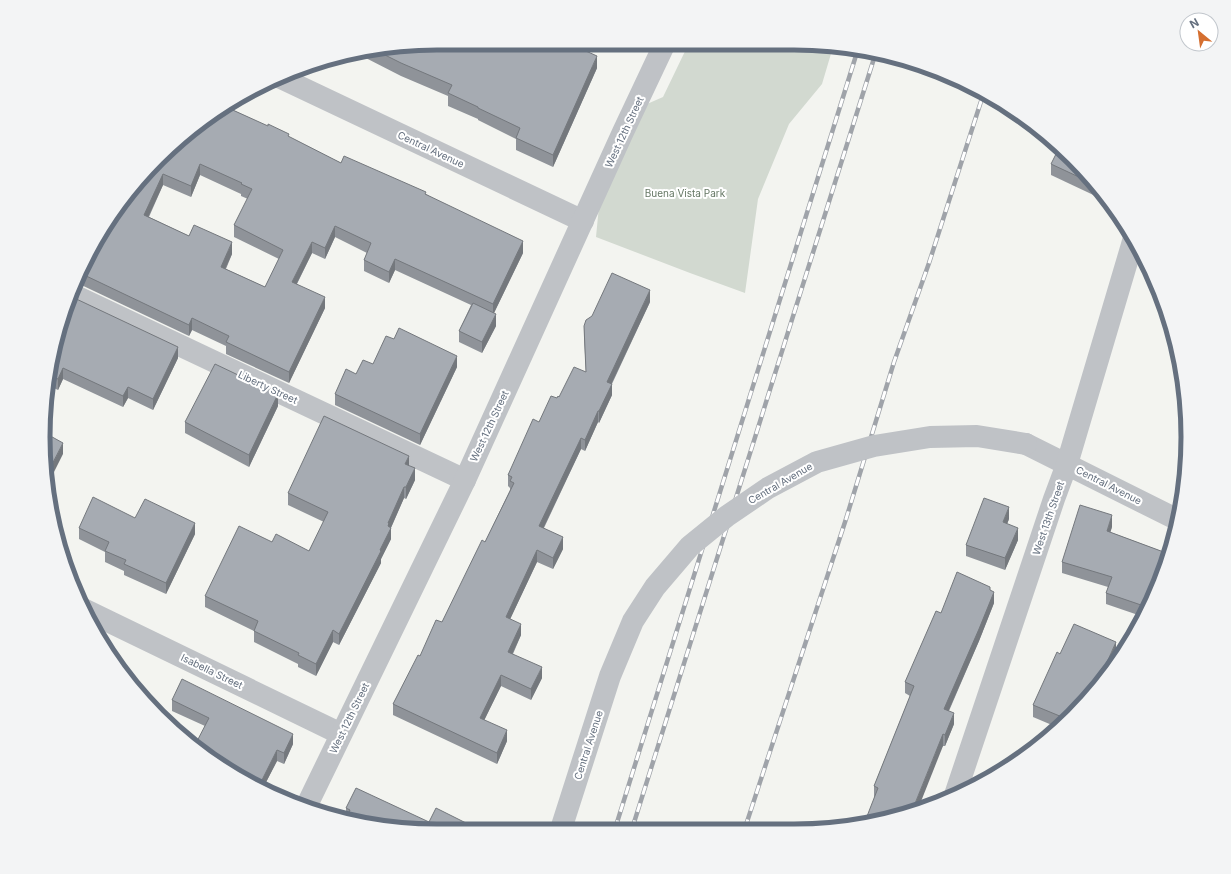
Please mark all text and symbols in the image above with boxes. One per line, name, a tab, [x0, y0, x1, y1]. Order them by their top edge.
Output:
north arrow	[1179, 12, 1219, 52]
text: N	[1187, 15, 1201, 31]
street label: West 12th Street	[602, 94, 646, 169]
street label: Central Avenue	[396, 128, 466, 170]
park label: Buena Vista Park	[645, 187, 726, 199]
street label: Liberty Street	[236, 368, 300, 406]
street label: West 12th Street	[467, 388, 511, 463]
street label: Central Avenue	[746, 460, 814, 506]
street label: Central Avenue	[1074, 463, 1144, 507]
street label: West 13th Street	[1030, 479, 1066, 556]
street label: Isabella Street	[179, 651, 245, 691]
street label: West 12th Street	[327, 680, 372, 755]
street label: Central Avenue	[571, 709, 605, 781]

